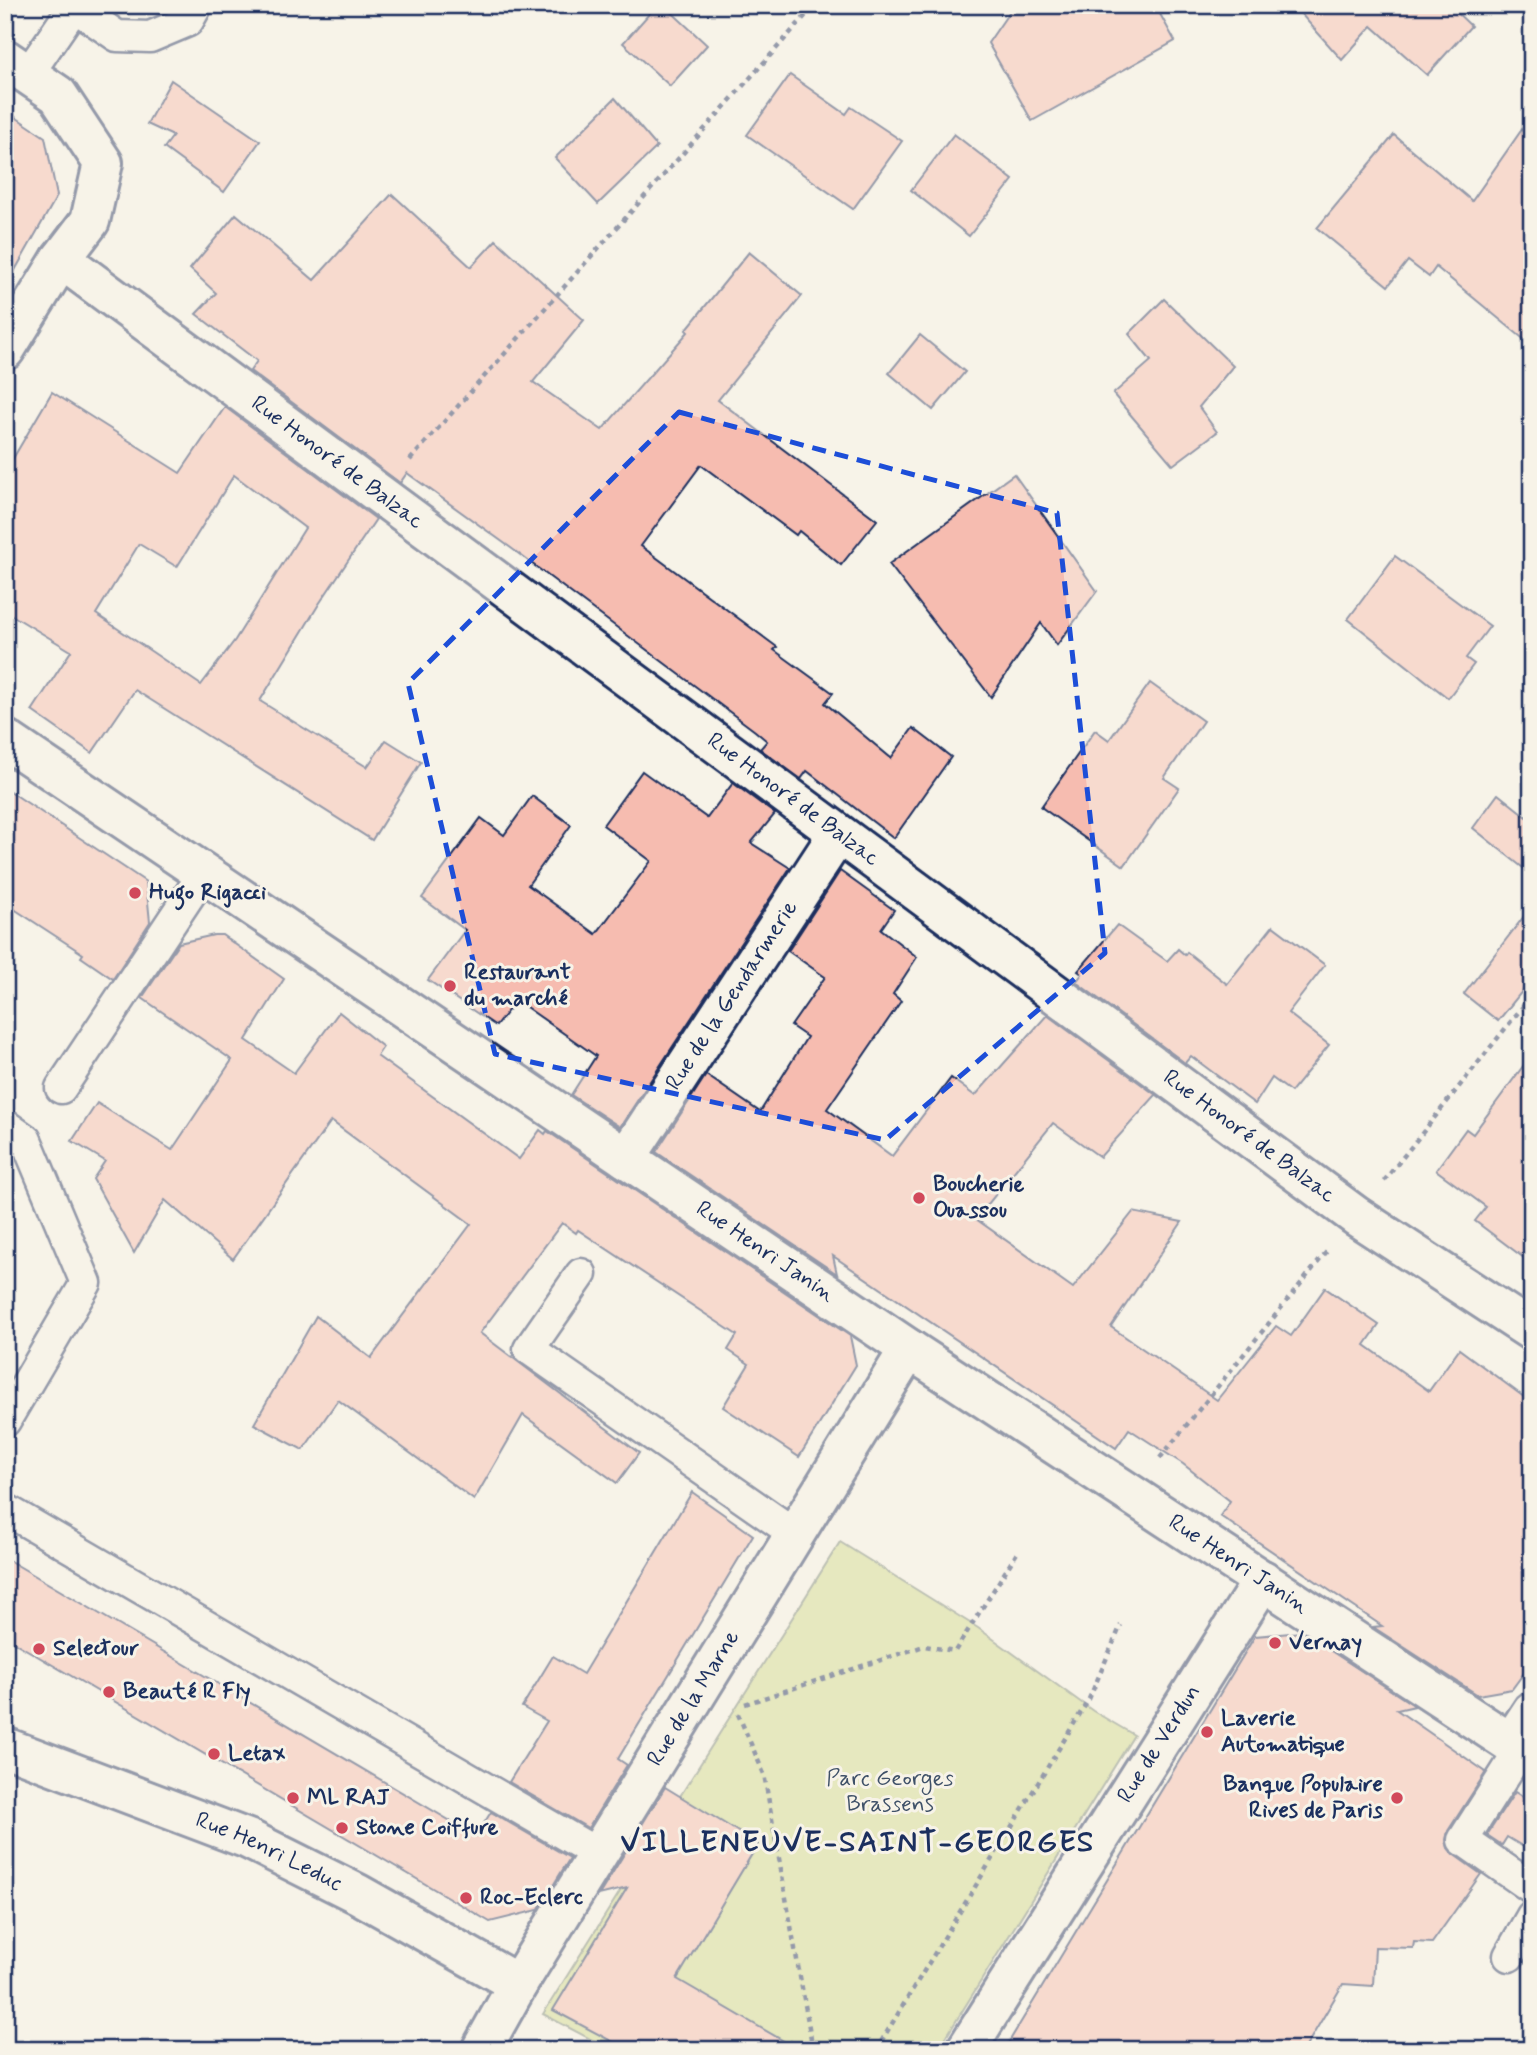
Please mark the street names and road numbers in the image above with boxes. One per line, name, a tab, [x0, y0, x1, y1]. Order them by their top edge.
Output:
street label: Rue Honoré de Balzac	[245, 389, 429, 537]
street label: Rue Honoré de Balzac	[701, 726, 885, 874]
street label: Rue de la Gendarmerie	[659, 895, 805, 1096]
street label: Rue Honoré de Balzac	[1157, 1063, 1341, 1211]
street label: Rue Henri Janin	[690, 1194, 841, 1310]
street label: Rue Henri Janin	[1162, 1508, 1314, 1621]
street label: Rue de la Marne	[641, 1625, 747, 1772]
street label: Rue de Verdun	[1111, 1679, 1208, 1809]
street label: Rue Henri Leduc	[191, 1805, 347, 1899]

